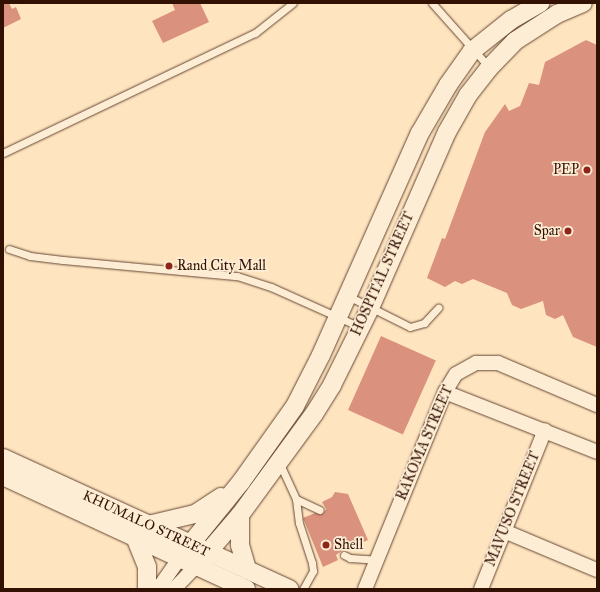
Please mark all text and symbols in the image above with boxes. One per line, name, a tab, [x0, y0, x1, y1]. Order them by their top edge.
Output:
place label: PEP	[553, 162, 579, 178]
marker: PEP	[582, 165, 592, 175]
street label: HOSPITAL STREET	[348, 209, 418, 339]
place label: Spar	[534, 223, 560, 239]
marker: Spar	[563, 226, 573, 236]
place label: Rand City Mall	[177, 258, 266, 274]
marker: Rand City Mall	[164, 261, 174, 271]
street label: RAKOMA STREET	[393, 383, 457, 503]
street label: MAVUSO STREET	[482, 449, 544, 569]
street label: KHUMALO STREET	[80, 487, 212, 561]
place label: Shell	[334, 537, 363, 553]
marker: Shell	[321, 540, 331, 550]

